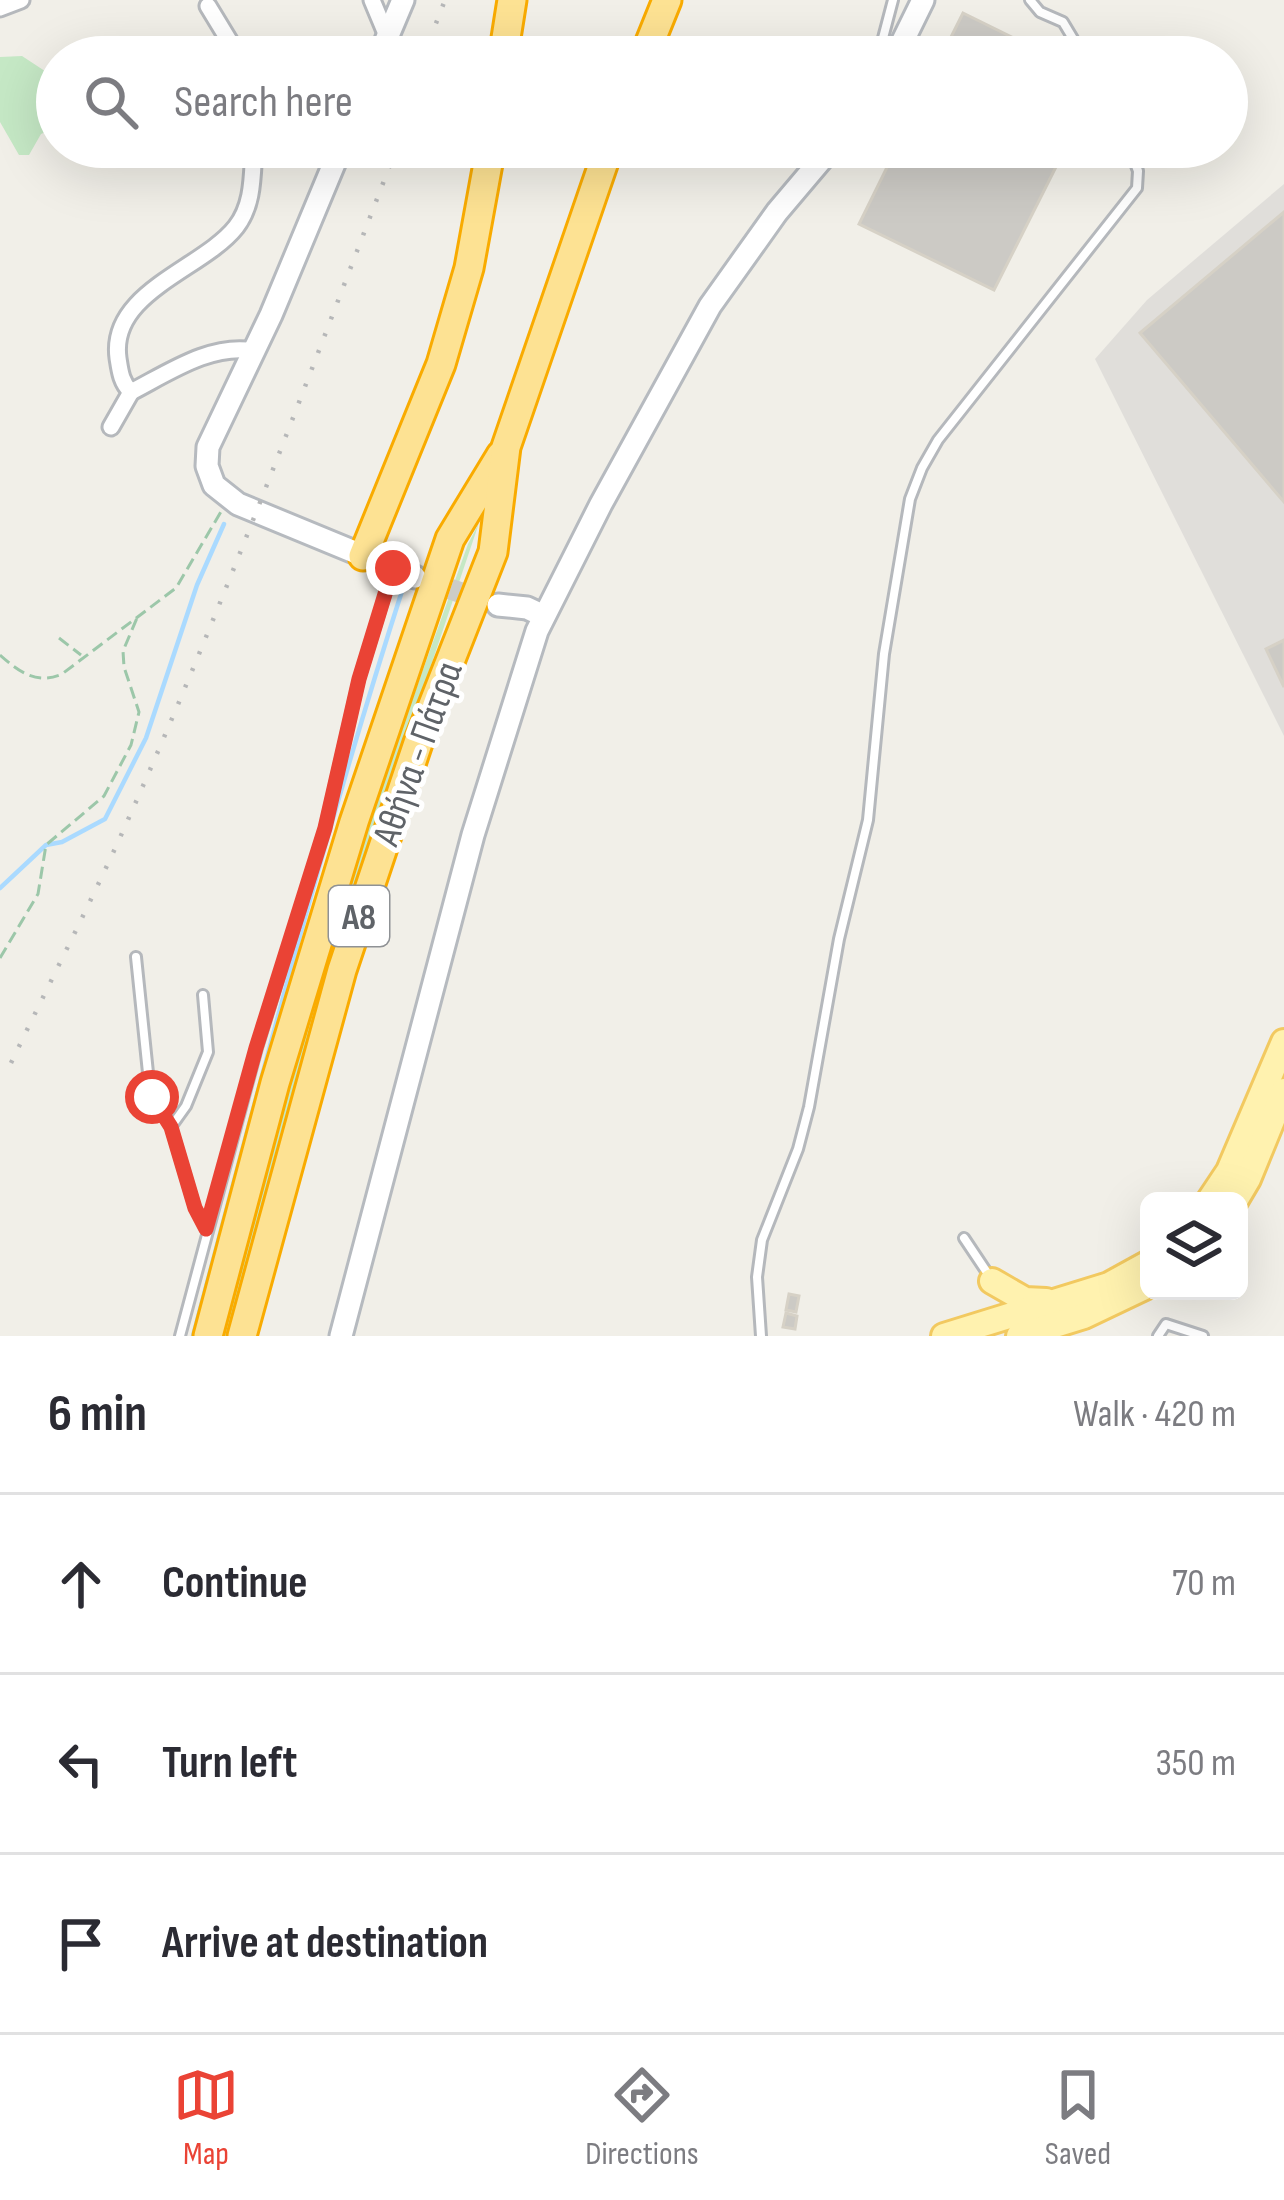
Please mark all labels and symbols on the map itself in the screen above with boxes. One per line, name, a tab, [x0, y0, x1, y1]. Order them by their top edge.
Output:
route end	[366, 541, 420, 595]
street label: Αθήνα - Πάτρα	[363, 655, 473, 853]
road number: Α8	[329, 886, 389, 946]
route start	[125, 1070, 179, 1124]

